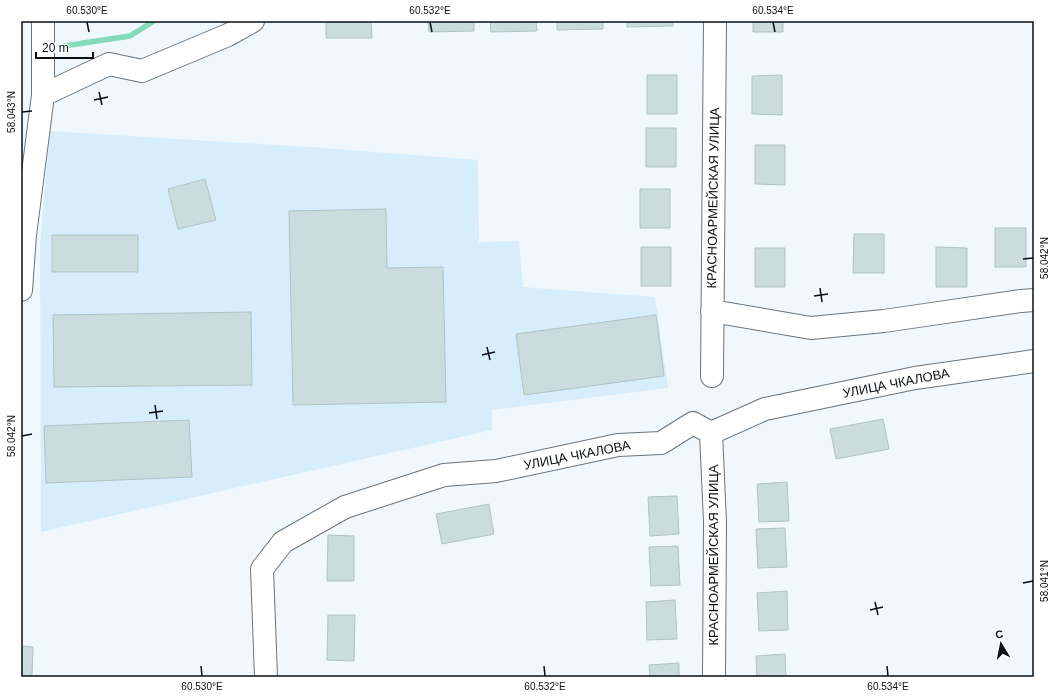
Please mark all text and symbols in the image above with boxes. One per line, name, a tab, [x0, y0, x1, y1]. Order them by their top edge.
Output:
text: 60.530°E	[66, 5, 108, 16]
text: 60.532°E	[409, 5, 451, 16]
text: 60.534°E	[752, 5, 794, 16]
scale bar	[36, 34, 93, 60]
text: 20 m	[42, 41, 69, 55]
text: 58.043°N	[6, 91, 17, 133]
street label: КРАСНОАРМЕЙСКАЯ УЛИЦА	[704, 107, 722, 289]
text: 58.042°N	[1039, 237, 1050, 279]
street label: УЛИЦА ЧКАЛОВА	[841, 365, 951, 401]
text: 58.042°N	[6, 415, 17, 457]
street label: УЛИЦА ЧКАЛОВА	[522, 437, 632, 473]
street label: КРАСНОАРМЕЙСКАЯ УЛИЦА	[706, 464, 721, 646]
text: 58.041°N	[1039, 560, 1050, 602]
north arrow	[981, 624, 1021, 664]
text: С	[994, 628, 1004, 641]
text: 60.530°E	[181, 681, 223, 692]
text: 60.532°E	[524, 681, 566, 692]
text: 60.534°E	[867, 681, 909, 692]

